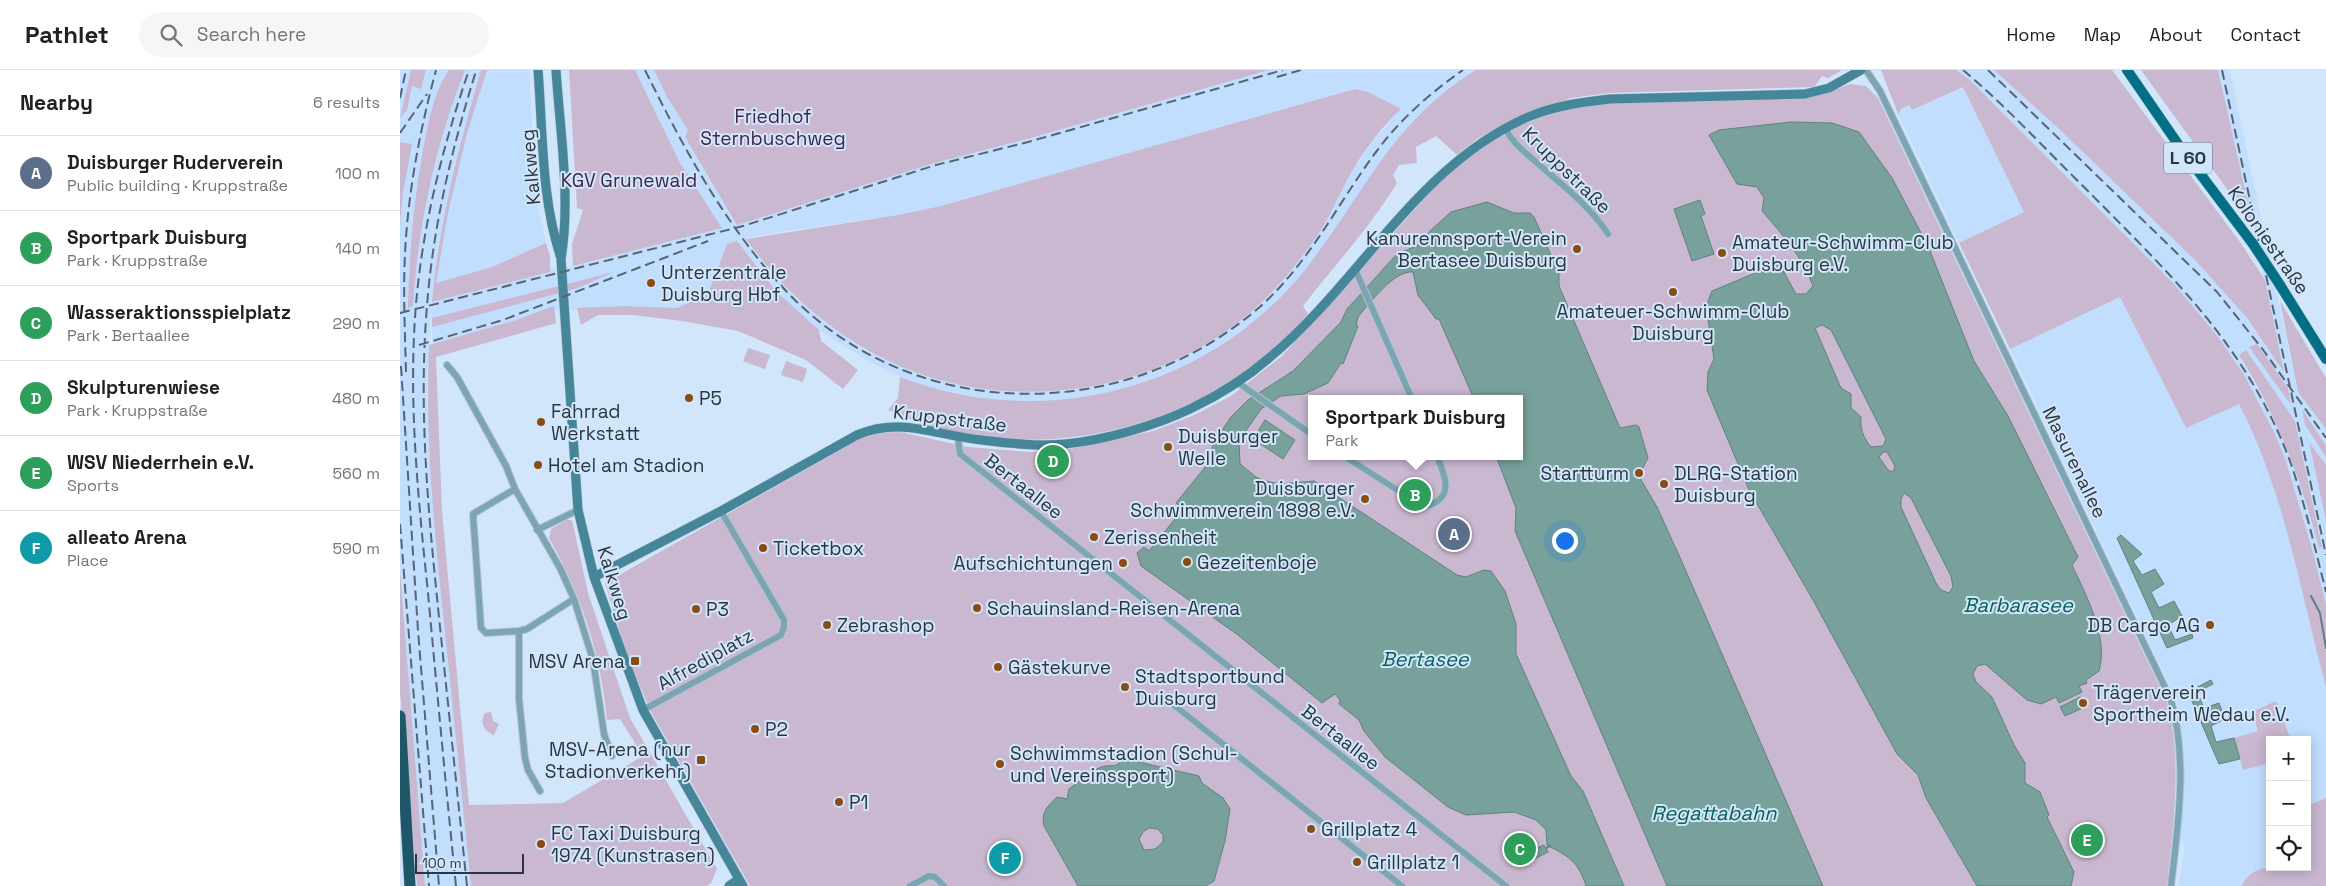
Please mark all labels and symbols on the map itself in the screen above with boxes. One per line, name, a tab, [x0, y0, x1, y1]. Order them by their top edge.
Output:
park label: Friedhof Sternbuschweg	[700, 104, 846, 151]
street label: Kruppstraße	[1517, 122, 1616, 219]
street label: Kalkweg	[515, 128, 546, 206]
road number: L 60	[2164, 143, 2212, 174]
park label: KGV Grunewald	[561, 168, 697, 193]
street label: Koloniestraße	[2222, 181, 2315, 299]
place label: Kanurennsport-Verein Bertasee Duisburg	[1366, 226, 1567, 273]
place label: Amateur-Schwimm-Club Duisburg e.V.	[1732, 230, 1954, 277]
marker: Kanurennsport-Verein Bertasee Duisburg	[1571, 243, 1583, 255]
marker: Amateur-Schwimm-Club Duisburg e.V.	[1716, 247, 1728, 259]
place label: Unterzentrale Duisburg Hbf	[661, 260, 786, 307]
marker: Unterzentrale Duisburg Hbf	[645, 277, 657, 289]
marker: Amateuer-Schwimm-Club Duisburg	[1667, 286, 1679, 298]
place label: Amateuer-Schwimm-Club Duisburg	[1556, 299, 1790, 346]
place label: P5	[699, 386, 722, 411]
marker: P5	[683, 392, 695, 404]
place label: Fahrrad Werkstatt	[551, 399, 640, 446]
street label: Kruppstraße	[892, 399, 1008, 438]
street label: Masurenallee	[2037, 402, 2112, 522]
marker: Fahrrad Werkstatt	[535, 416, 547, 428]
place label: Duisburger Welle	[1178, 424, 1278, 471]
marker: Duisburger Welle	[1162, 441, 1174, 453]
pin: D	[1037, 442, 1069, 480]
street label: Bertaallee	[979, 448, 1068, 525]
place label: Hotel am Stadion	[548, 453, 704, 478]
marker: Hotel am Stadion	[532, 459, 544, 471]
place label: Startturm	[1541, 461, 1629, 486]
place label: DLRG-Station Duisburg	[1674, 461, 1798, 508]
marker: Startturm	[1633, 467, 1645, 479]
place label: Duisburger Schwimmverein 1898 e.V.	[1130, 476, 1355, 523]
pin: B	[1399, 476, 1431, 514]
marker: DLRG-Station Duisburg	[1658, 478, 1670, 490]
marker: Duisburger Schwimmverein 1898 e.V.	[1359, 493, 1371, 505]
pin: A	[1438, 515, 1470, 553]
place label: Zerissenheit	[1104, 525, 1217, 550]
your location	[1552, 528, 1578, 554]
marker: Zerissenheit	[1088, 531, 1100, 543]
place label: Ticketbox	[773, 536, 864, 561]
marker: Ticketbox	[757, 542, 769, 554]
street label: Kalkweg	[591, 543, 638, 623]
place label: Gezeitenboje	[1197, 550, 1317, 575]
place label: Aufschichtungen	[954, 551, 1113, 576]
marker: Gezeitenboje	[1181, 556, 1193, 568]
marker: Aufschichtungen	[1117, 557, 1129, 569]
water label: Barbarasee	[1963, 592, 2074, 618]
place label: Schauinsland-Reisen-Arena	[987, 596, 1240, 621]
place label: P3	[706, 597, 729, 622]
marker: Schauinsland-Reisen-Arena	[971, 602, 983, 614]
marker: P3	[690, 603, 702, 615]
place label: Zebrashop	[837, 613, 935, 638]
place label: DB Cargo AG	[2088, 613, 2200, 638]
marker: Zebrashop	[821, 619, 833, 631]
marker: DB Cargo AG	[2204, 619, 2216, 631]
street label: Alfrediplatz	[653, 623, 758, 696]
water label: Bertasee	[1381, 646, 1470, 672]
place label: MSV Arena	[528, 649, 625, 674]
marker: MSV Arena	[629, 655, 641, 667]
place label: Gästekurve	[1008, 655, 1111, 680]
marker: Gästekurve	[992, 661, 1004, 673]
place label: Stadtsportbund Duisburg	[1135, 664, 1285, 711]
place label: Trägerverein Sportheim Wedau e.V.	[2093, 680, 2290, 727]
marker: Stadtsportbund Duisburg	[1119, 681, 1131, 693]
marker: Trägerverein Sportheim Wedau e.V.	[2077, 697, 2089, 709]
street label: Bertaallee	[1296, 699, 1385, 776]
place label: P2	[765, 717, 788, 742]
marker: P2	[749, 723, 761, 735]
place label: MSV-Arena (nur Stadionverkehr)	[545, 737, 691, 784]
place label: Schwimmstadion (Schul- und Vereinssport)	[1010, 741, 1238, 788]
marker: MSV-Arena (nur Stadionverkehr)	[695, 754, 707, 766]
marker: Schwimmstadion (Schul- und Vereinssport)	[994, 758, 1006, 770]
place label: P1	[849, 790, 868, 815]
marker: P1	[833, 796, 845, 808]
water label: Regattabahn	[1652, 800, 1777, 826]
place label: Grillplatz 4	[1321, 817, 1417, 842]
place label: FC Taxi Duisburg 1974 (Kunstrasen)	[551, 821, 715, 868]
pin: E	[2071, 821, 2103, 859]
marker: Grillplatz 4	[1305, 823, 1317, 835]
pin: C	[1504, 830, 1536, 868]
marker: FC Taxi Duisburg 1974 (Kunstrasen)	[535, 838, 547, 850]
pin: F	[989, 839, 1021, 877]
place label: Grillplatz 1	[1367, 850, 1459, 875]
scale bar	[415, 851, 524, 874]
marker: Grillplatz 1	[1351, 856, 1363, 868]

